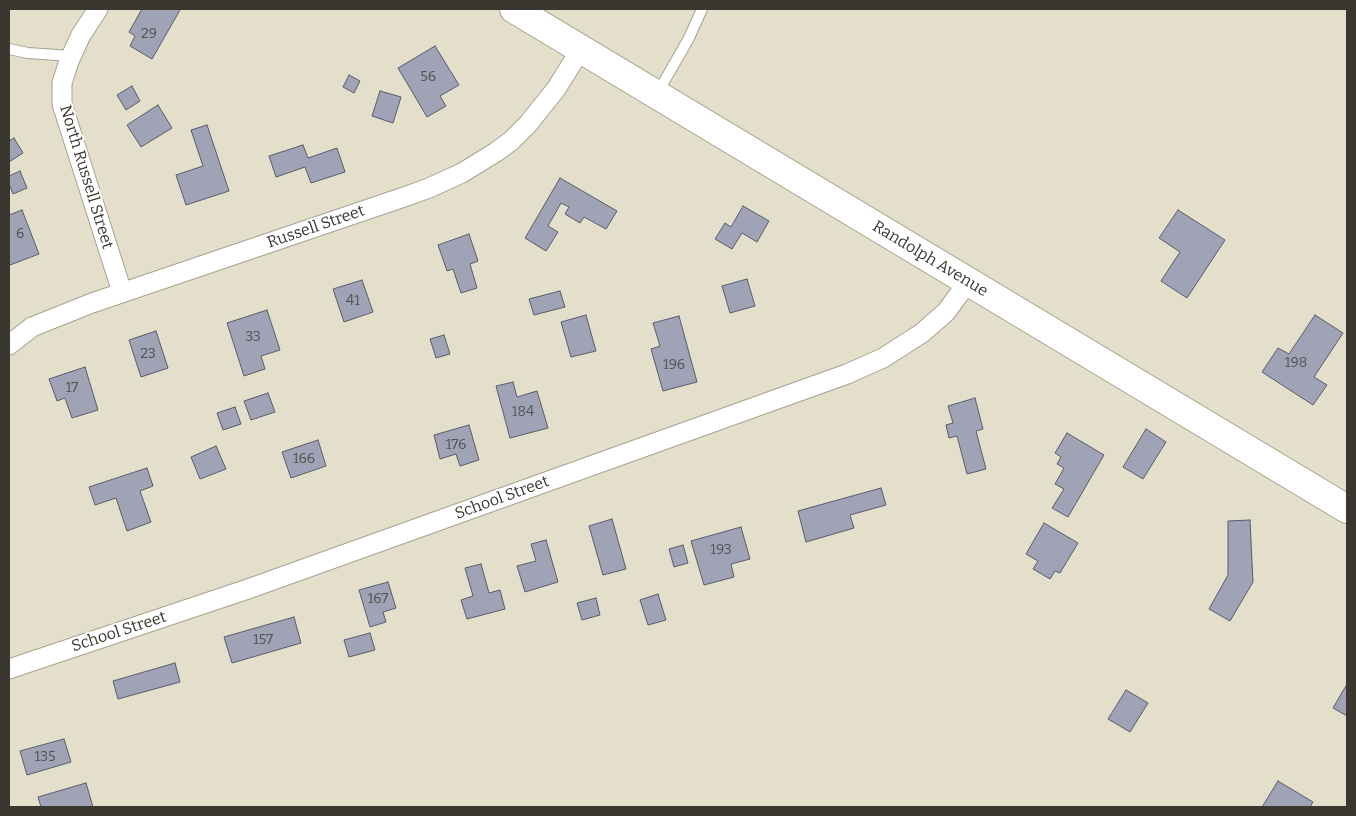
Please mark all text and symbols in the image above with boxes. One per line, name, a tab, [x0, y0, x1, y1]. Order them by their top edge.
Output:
house number: 29	[141, 26, 157, 42]
house number: 56	[420, 69, 436, 85]
street label: North Russell Street	[55, 103, 117, 251]
street label: Russell Street	[265, 201, 367, 253]
street label: Randolph Avenue	[869, 217, 991, 301]
house number: 6	[16, 226, 24, 242]
house number: 41	[346, 293, 360, 309]
house number: 33	[245, 329, 261, 345]
house number: 23	[140, 346, 156, 362]
house number: 198	[1285, 355, 1307, 371]
house number: 196	[663, 357, 685, 373]
house number: 17	[66, 380, 78, 396]
house number: 184	[512, 404, 534, 420]
house number: 176	[446, 437, 466, 453]
house number: 166	[293, 451, 315, 467]
street label: School Street	[452, 472, 552, 524]
house number: 193	[710, 542, 732, 558]
house number: 167	[368, 591, 388, 607]
street label: School Street	[69, 608, 169, 656]
house number: 157	[253, 632, 273, 648]
house number: 135	[34, 749, 56, 765]

